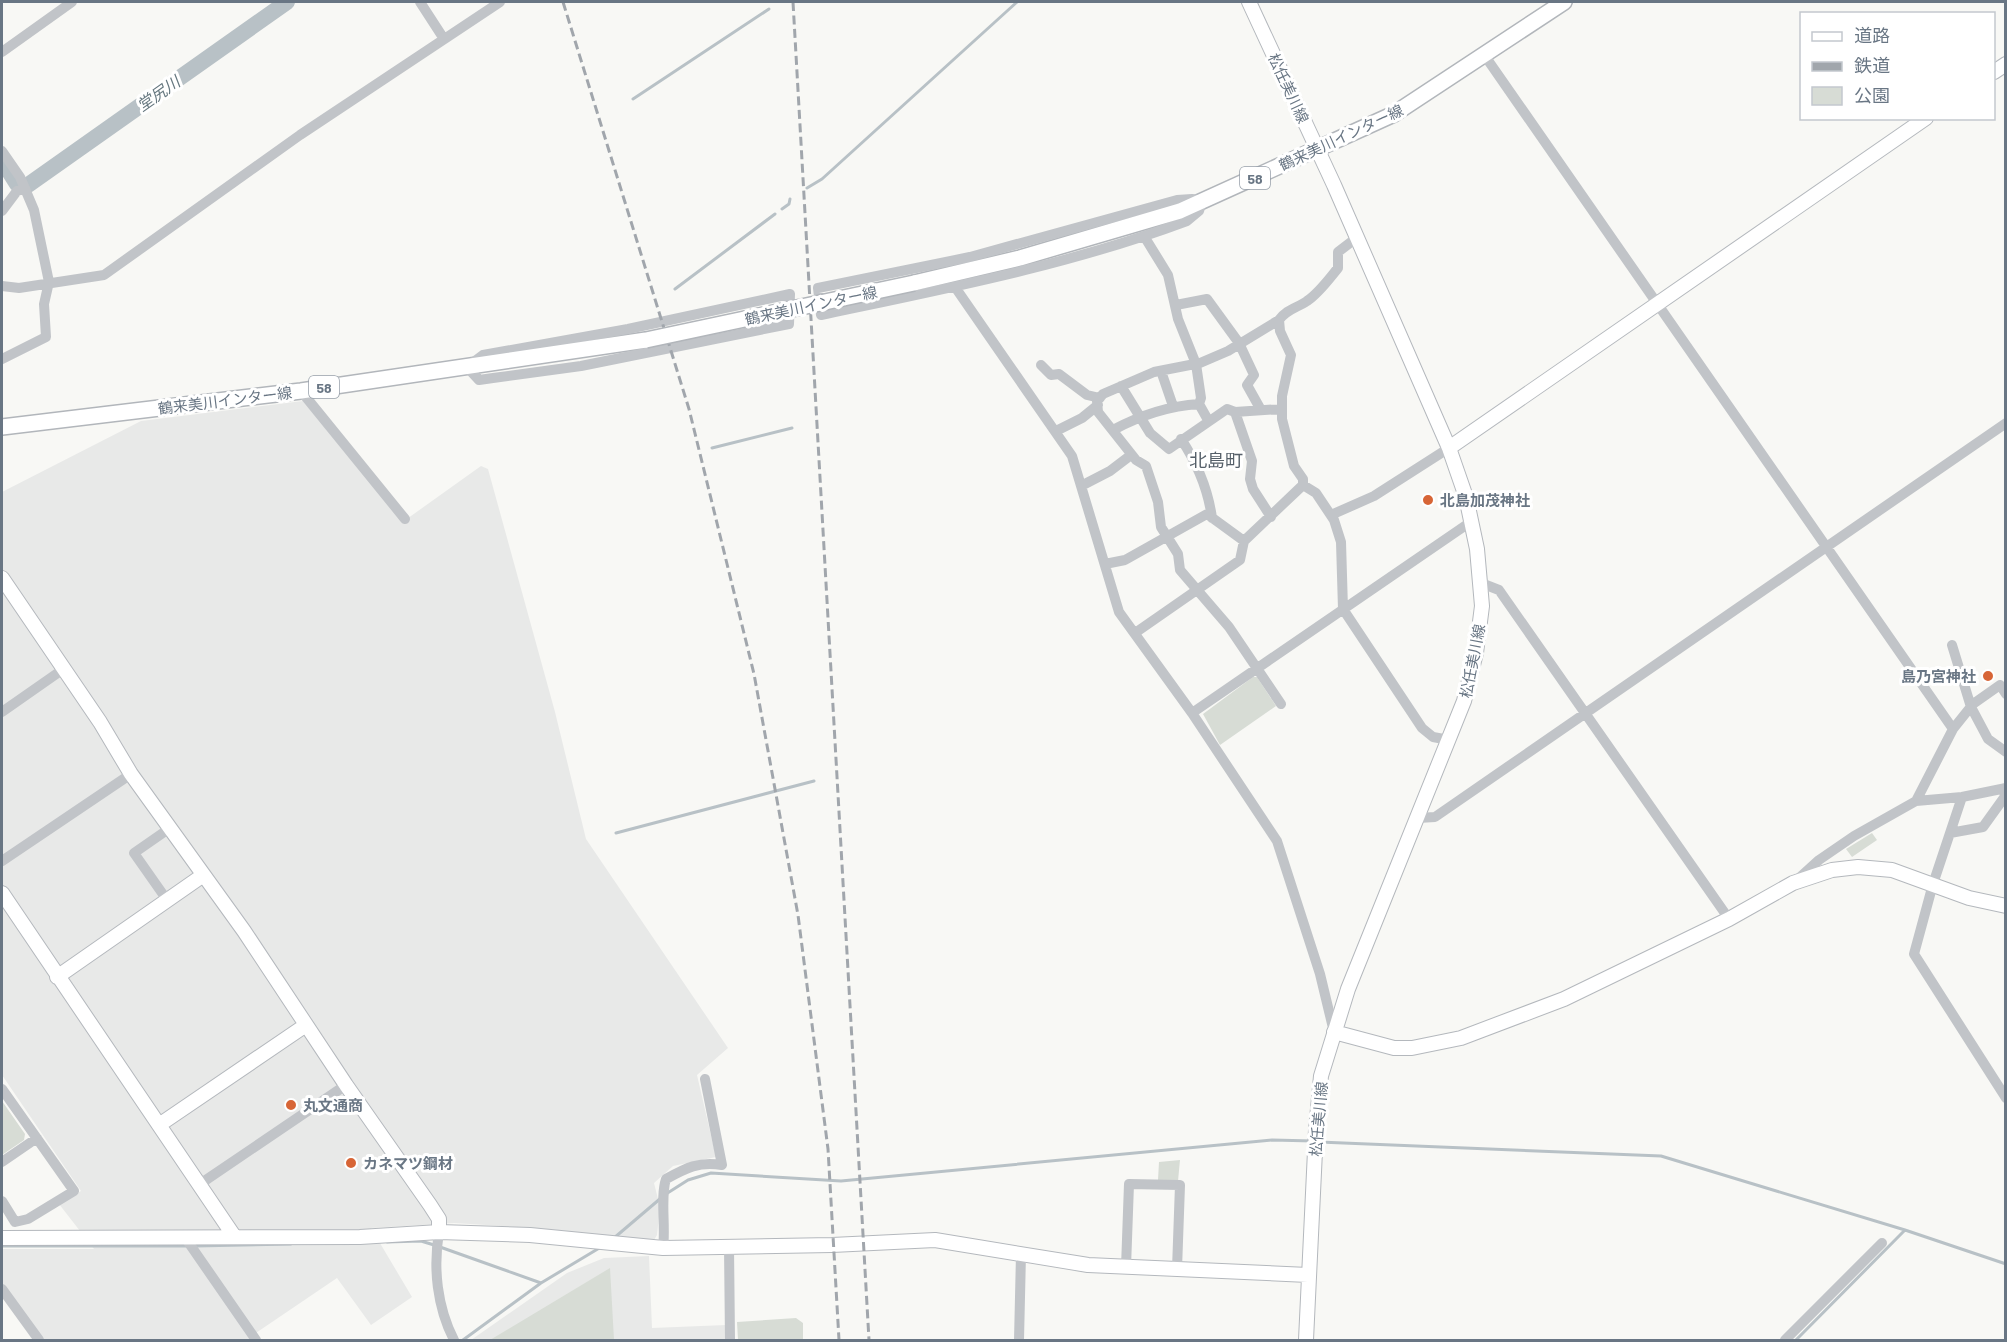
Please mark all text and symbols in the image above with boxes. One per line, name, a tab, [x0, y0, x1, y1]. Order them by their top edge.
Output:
legend	[1800, 12, 1995, 120]
text: 道路	[1854, 24, 1890, 46]
street label: 松任美川線	[1265, 50, 1313, 126]
text: 鉄道	[1854, 54, 1890, 76]
water label: 堂尻川	[133, 70, 185, 115]
text: 公園	[1854, 84, 1890, 106]
street label: 鶴来美川インター線	[1276, 100, 1406, 174]
road number: 58	[1240, 167, 1270, 189]
street label: 鶴来美川インター線	[743, 282, 879, 328]
road number: 58	[309, 376, 339, 398]
street label: 鶴来美川インター線	[157, 383, 293, 417]
district label: 北島町	[1189, 449, 1243, 471]
place label: 北島加茂神社	[1440, 491, 1530, 509]
marker: 北島加茂神社	[1421, 493, 1435, 507]
street label: 松任美川線	[1456, 622, 1488, 700]
place label: 島乃宮神社	[1901, 667, 1976, 685]
marker: 島乃宮神社	[1981, 669, 1995, 683]
street label: 松任美川線	[1306, 1081, 1330, 1157]
place label: 丸文通商	[303, 1096, 363, 1114]
marker: 丸文通商	[284, 1098, 298, 1112]
place label: カネマツ鋼材	[363, 1154, 453, 1172]
marker: カネマツ鋼材	[344, 1156, 358, 1170]

